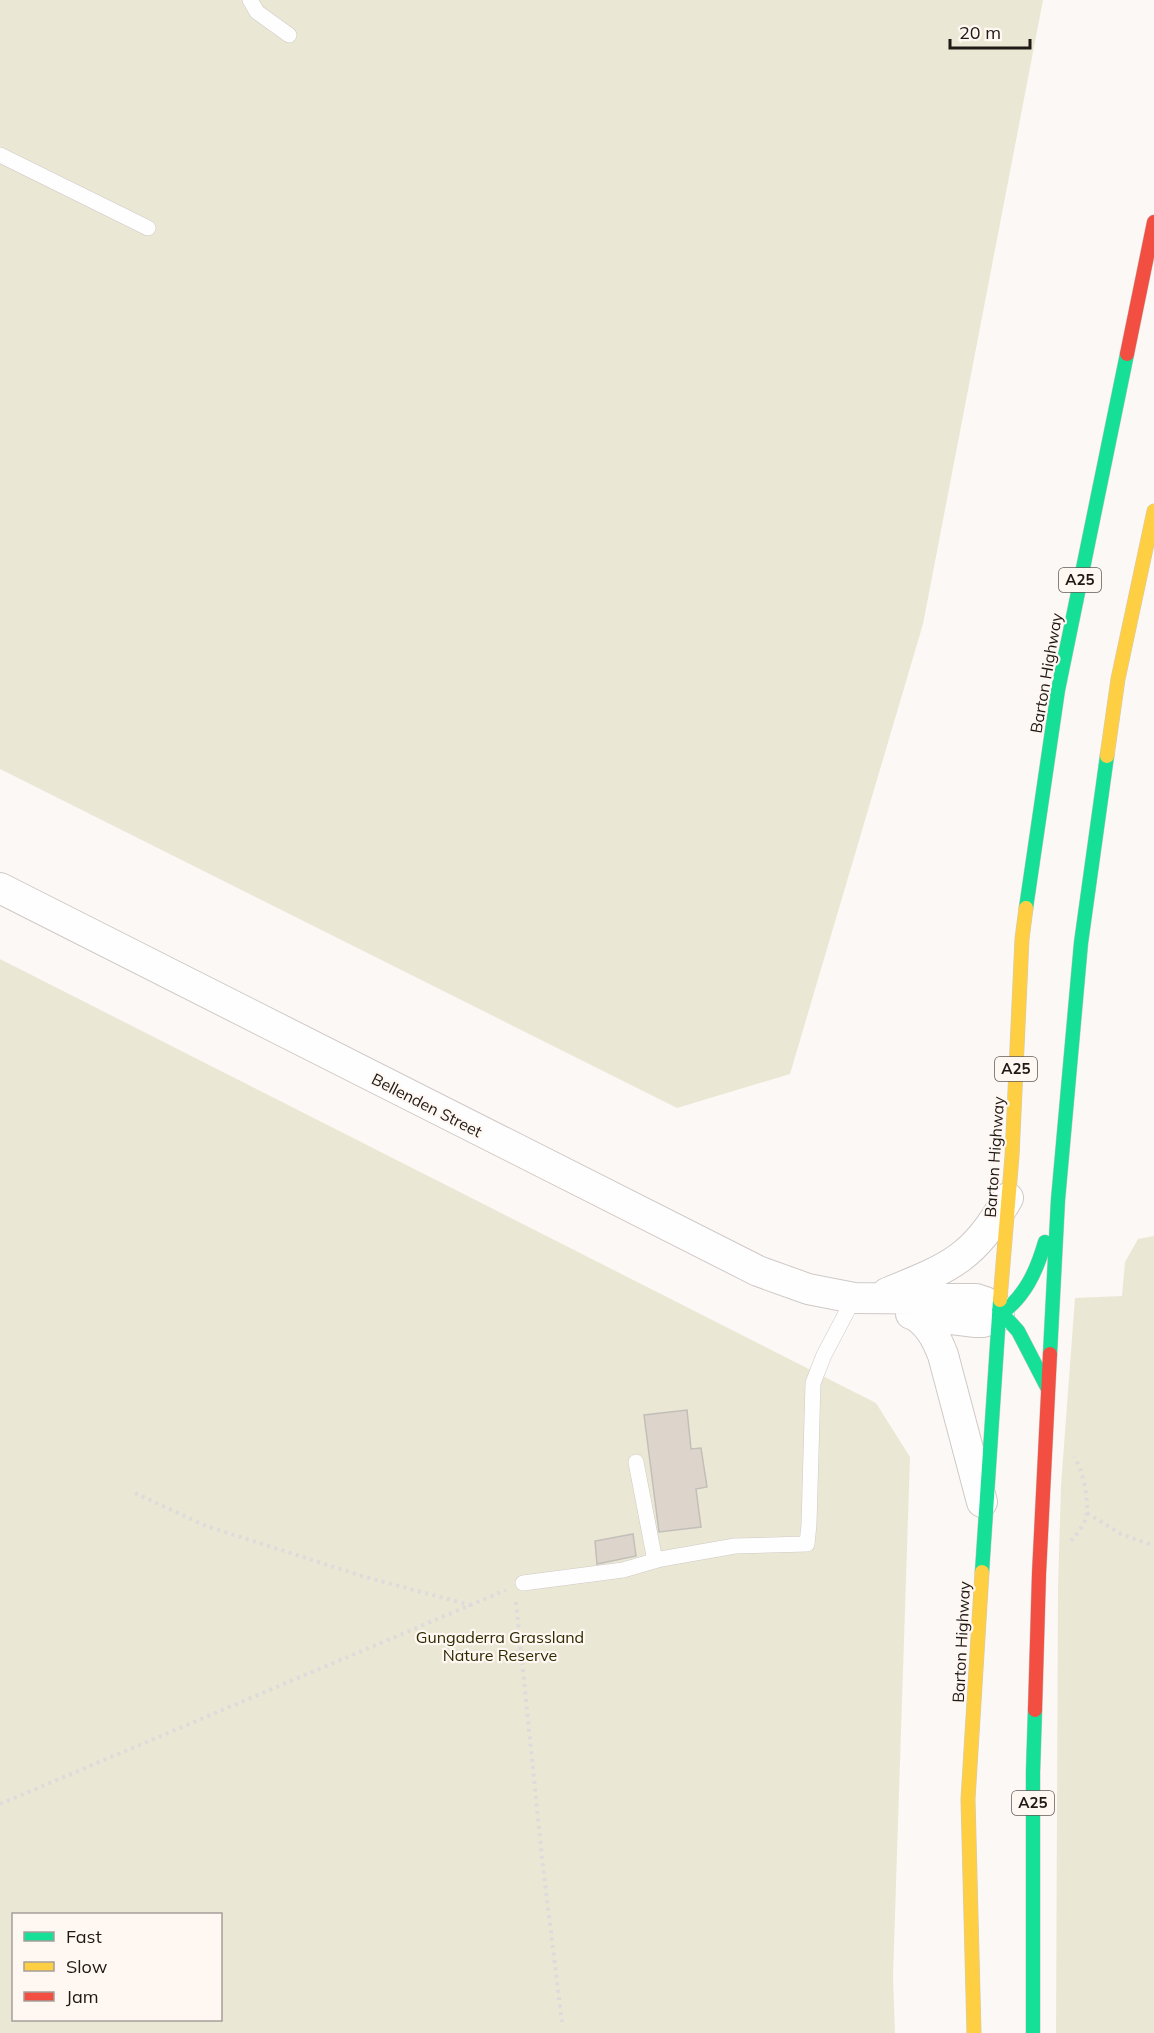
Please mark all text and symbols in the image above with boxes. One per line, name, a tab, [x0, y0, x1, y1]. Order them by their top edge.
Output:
scale bar	[950, 12, 1030, 50]
text: 20 m	[959, 21, 1001, 44]
road number: A25	[1059, 568, 1101, 592]
street label: Barton Highway	[1026, 611, 1067, 735]
road number: A25	[995, 1057, 1037, 1081]
street label: Bellenden Street	[368, 1069, 486, 1142]
street label: Barton Highway	[980, 1095, 1008, 1218]
street label: Barton Highway	[948, 1580, 974, 1703]
park label: Gungaderra Grassland Nature Reserve	[416, 1627, 584, 1665]
road number: A25	[1012, 1791, 1054, 1815]
legend	[12, 1913, 222, 2021]
text: Fast	[66, 1925, 102, 1948]
text: Slow	[66, 1955, 108, 1978]
text: Jam	[66, 1985, 99, 2008]

